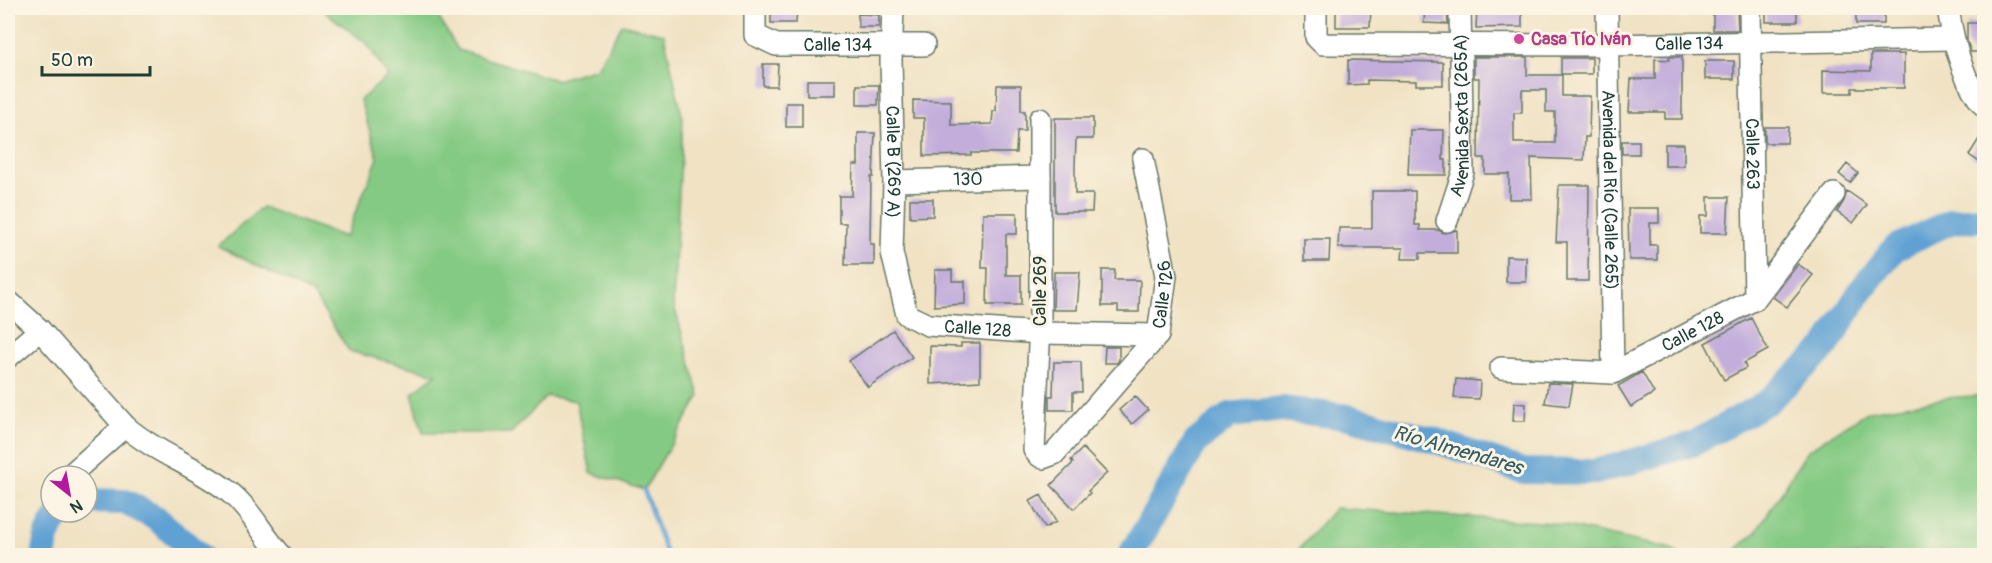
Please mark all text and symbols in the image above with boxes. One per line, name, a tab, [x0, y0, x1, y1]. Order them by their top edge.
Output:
place label: Casa Tío Iván	[1531, 28, 1631, 51]
street label: Calle 134	[1655, 31, 1724, 56]
marker: Casa Tío Iván	[1512, 32, 1526, 46]
street label: Avenida Sexta (265A)	[1444, 33, 1475, 200]
street label: Calle 134	[804, 34, 872, 57]
scale bar	[42, 39, 150, 77]
text: 50 m	[51, 49, 93, 72]
street label: Avenida del Río (Calle 265)	[1597, 90, 1623, 290]
street label: Calle B (269 A)	[881, 105, 906, 218]
street label: Calle 263	[1740, 118, 1765, 190]
street label: 130	[953, 167, 983, 191]
street label: Calle 269	[1029, 256, 1052, 326]
street label: Calle 126	[1147, 259, 1178, 330]
street label: Calle 128	[1658, 306, 1728, 357]
street label: Calle 128	[943, 315, 1012, 342]
water label: Río Almendares	[1391, 420, 1527, 481]
north arrow	[39, 464, 99, 524]
text: N	[66, 495, 86, 517]

